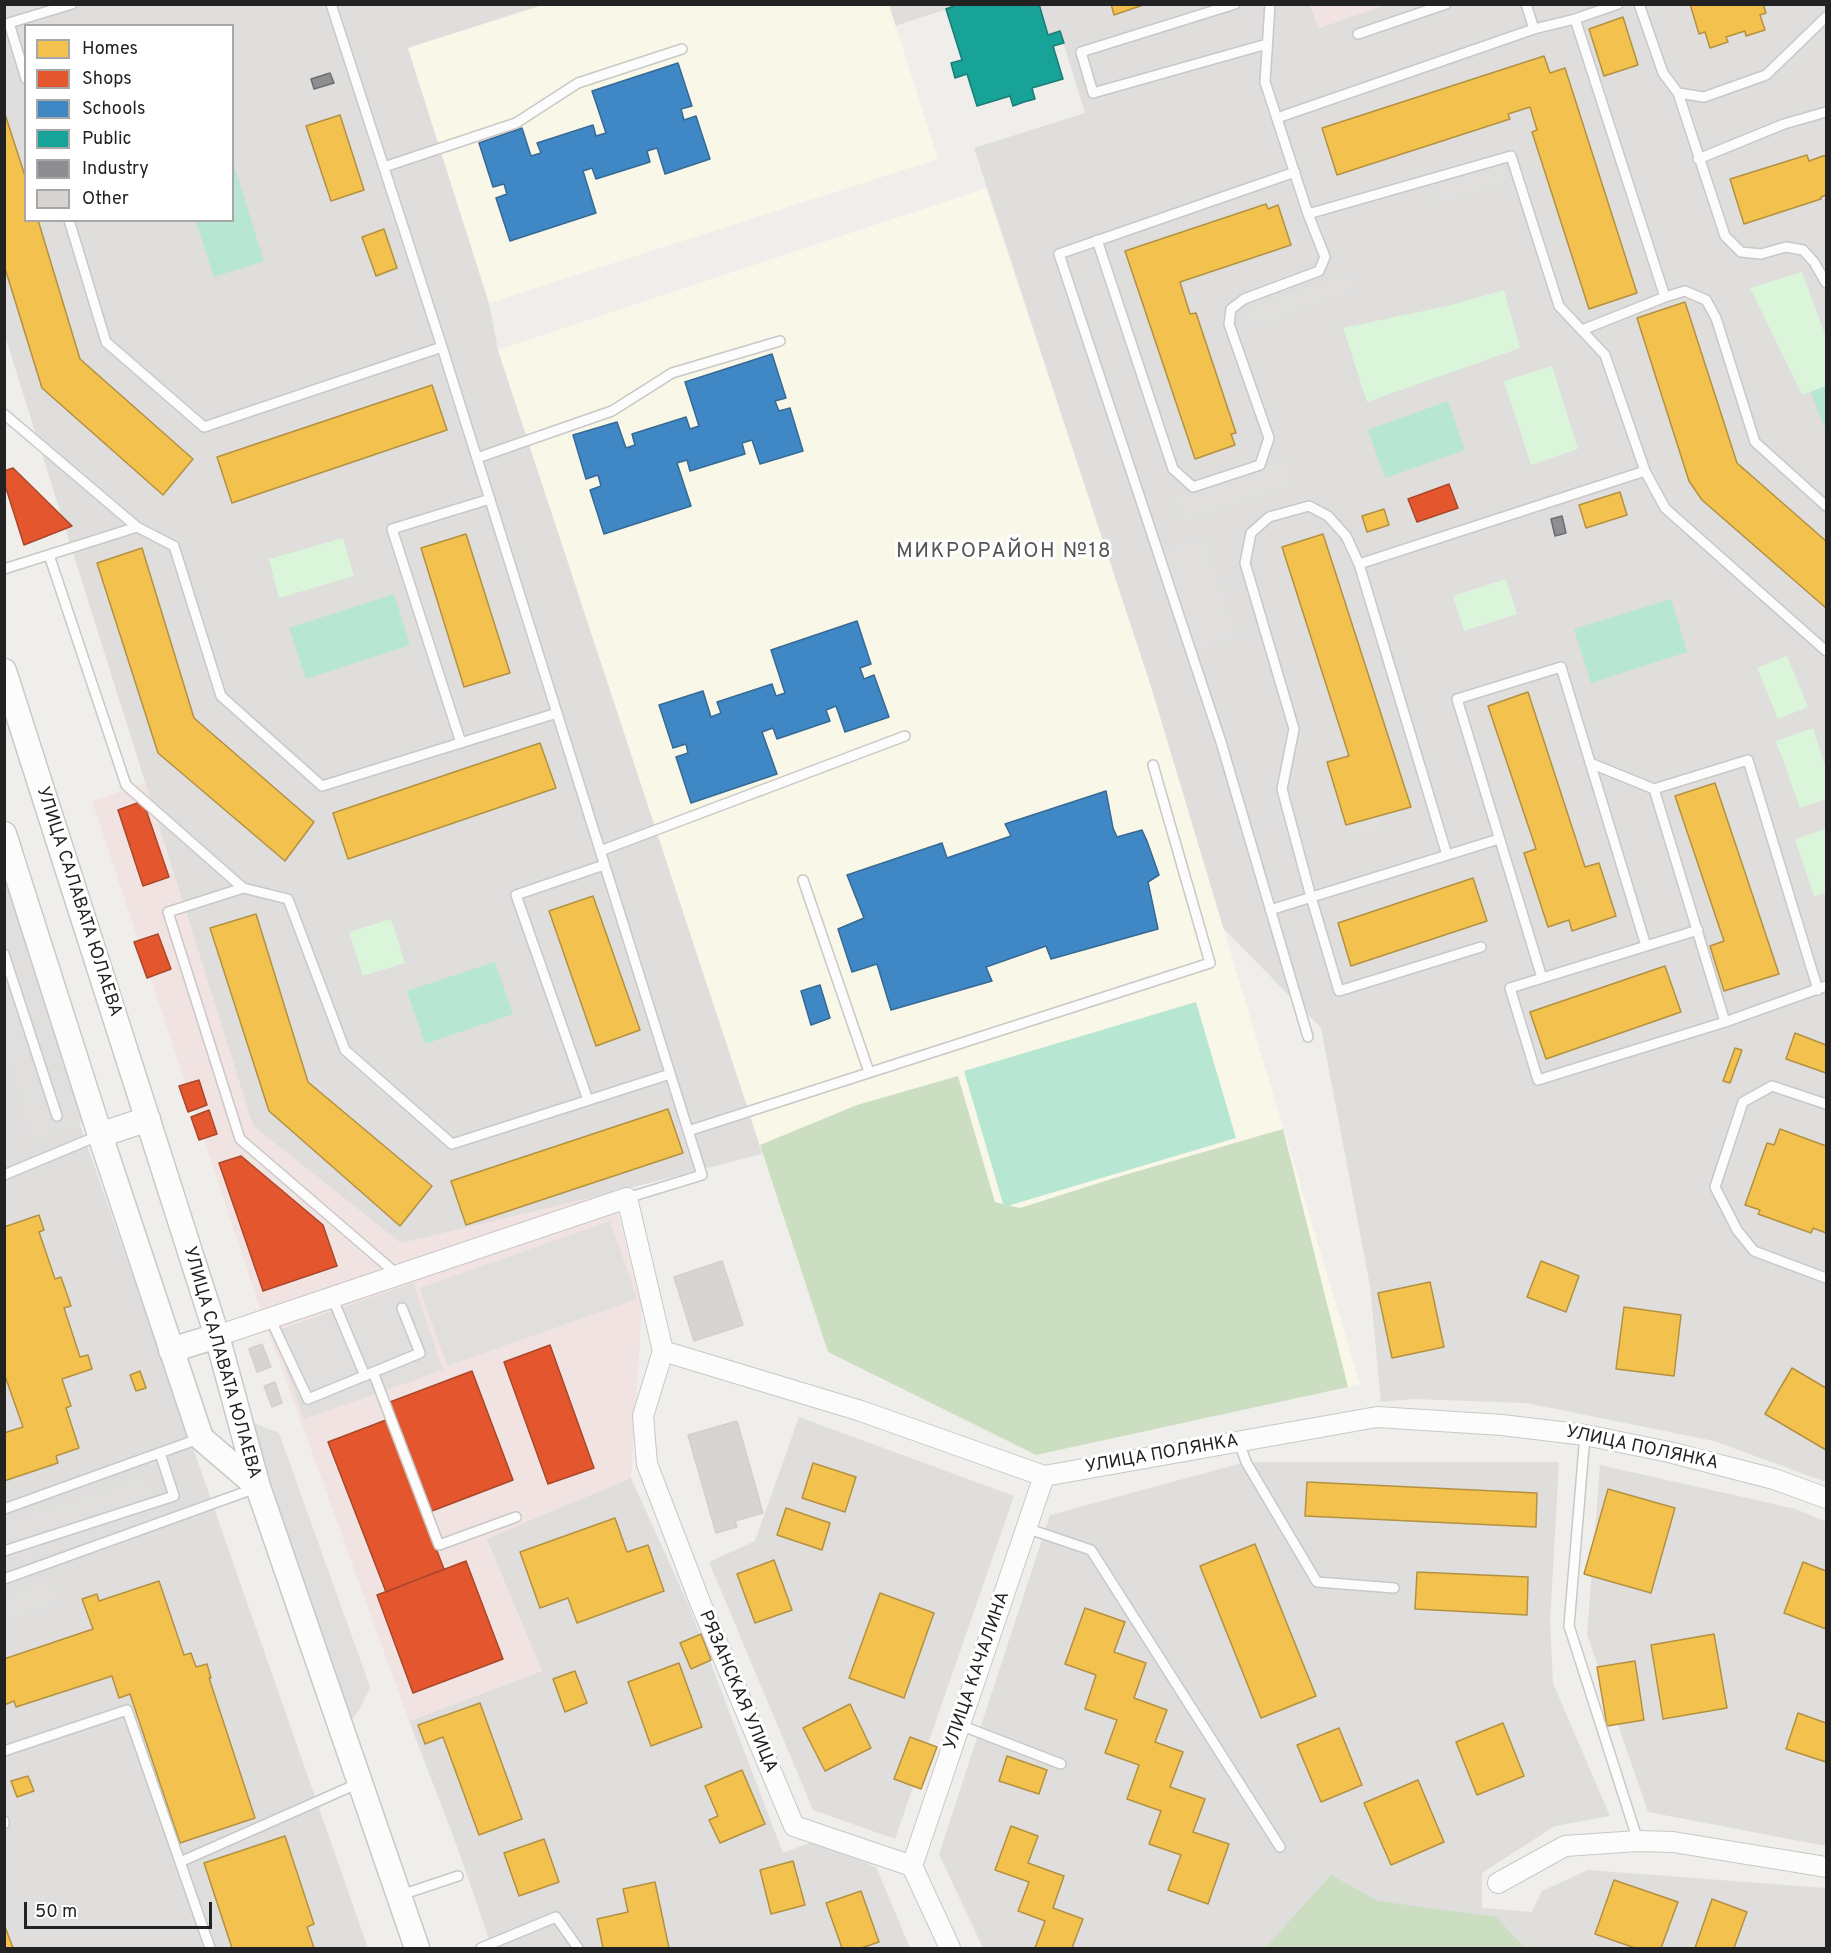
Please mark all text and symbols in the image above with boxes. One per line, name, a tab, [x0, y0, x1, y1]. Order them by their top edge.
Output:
legend	[24, 24, 234, 222]
text: Homes	[82, 38, 138, 61]
text: Shops	[82, 68, 132, 91]
text: Schools	[82, 98, 145, 121]
text: Public	[82, 128, 132, 151]
text: Industry	[82, 158, 149, 181]
text: Other	[82, 188, 129, 211]
district label: МИКРОРАЙОН №18	[896, 540, 1112, 566]
street label: УЛИЦА САЛАВАТА ЮЛАЕВА	[31, 784, 125, 1020]
street label: УЛИЦА САЛАВАТА ЮЛАЕВА	[177, 1244, 265, 1482]
street label: УЛИЦА ПОЛЯНКА	[1564, 1422, 1720, 1476]
street label: УЛИЦА ПОЛЯНКА	[1084, 1431, 1240, 1479]
street label: УЛИЦА КАЧАЛИНА	[941, 1589, 1015, 1753]
street label: РЯЗАНСКАЯ УЛИЦА	[693, 1608, 781, 1776]
scale bar	[27, 1890, 214, 1928]
text: 50 m	[35, 1901, 77, 1924]

